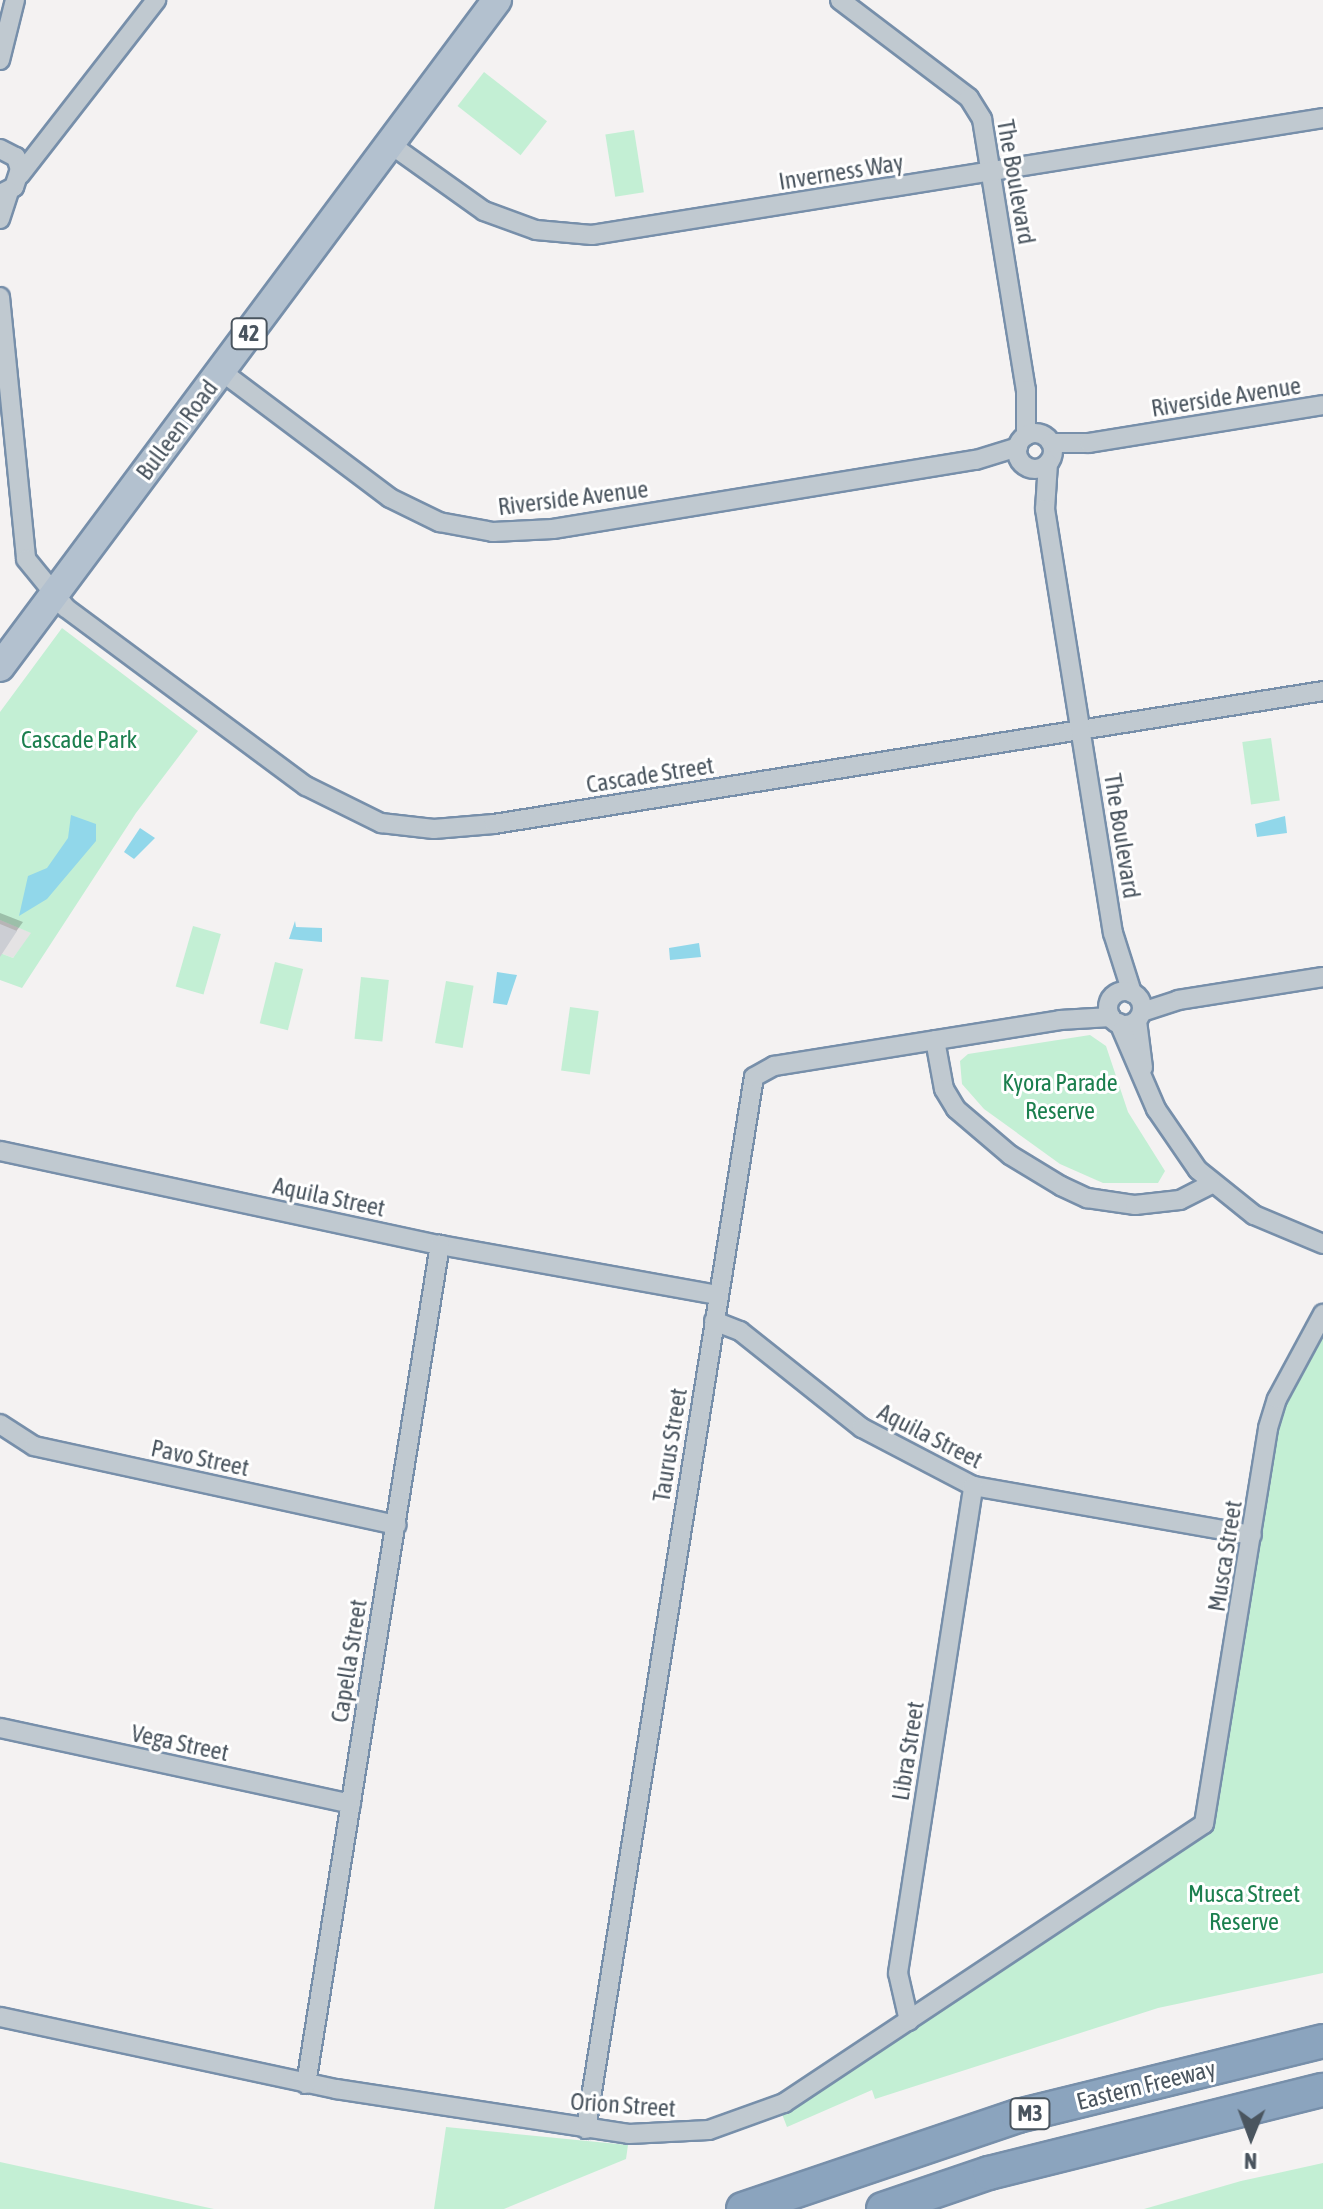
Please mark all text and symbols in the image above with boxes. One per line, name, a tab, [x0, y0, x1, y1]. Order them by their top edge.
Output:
street label: The Boulevard	[991, 117, 1041, 247]
street label: Inverness Way	[777, 148, 905, 196]
road number: 42	[229, 316, 269, 352]
street label: Riverside Avenue	[1149, 371, 1303, 423]
street label: Bulleen Road	[130, 374, 224, 486]
street label: Riverside Avenue	[496, 474, 650, 522]
park label: Cascade Park	[21, 726, 137, 754]
street label: Cascade Street	[584, 751, 716, 799]
street label: The Boulevard	[1098, 771, 1146, 901]
park label: Kyora Parade Reserve	[1002, 1069, 1118, 1125]
street label: Aquila Street	[270, 1171, 388, 1223]
street label: Taurus Street	[647, 1386, 693, 1504]
street label: Aquila Street	[873, 1397, 987, 1475]
street label: Pavo Street	[148, 1434, 252, 1482]
street label: Musca Street	[1202, 1498, 1248, 1614]
street label: Capella Street	[325, 1597, 373, 1725]
street label: Libra Street	[886, 1699, 930, 1803]
street label: Vega Street	[129, 1719, 231, 1767]
park label: Musca Street Reserve	[1188, 1880, 1300, 1936]
street label: Eastern Freeway	[1073, 2054, 1219, 2116]
street label: Orion Street	[569, 2087, 677, 2123]
road number: M3	[1008, 2096, 1052, 2132]
north arrow	[1211, 2097, 1291, 2177]
text: N	[1244, 2148, 1257, 2174]

